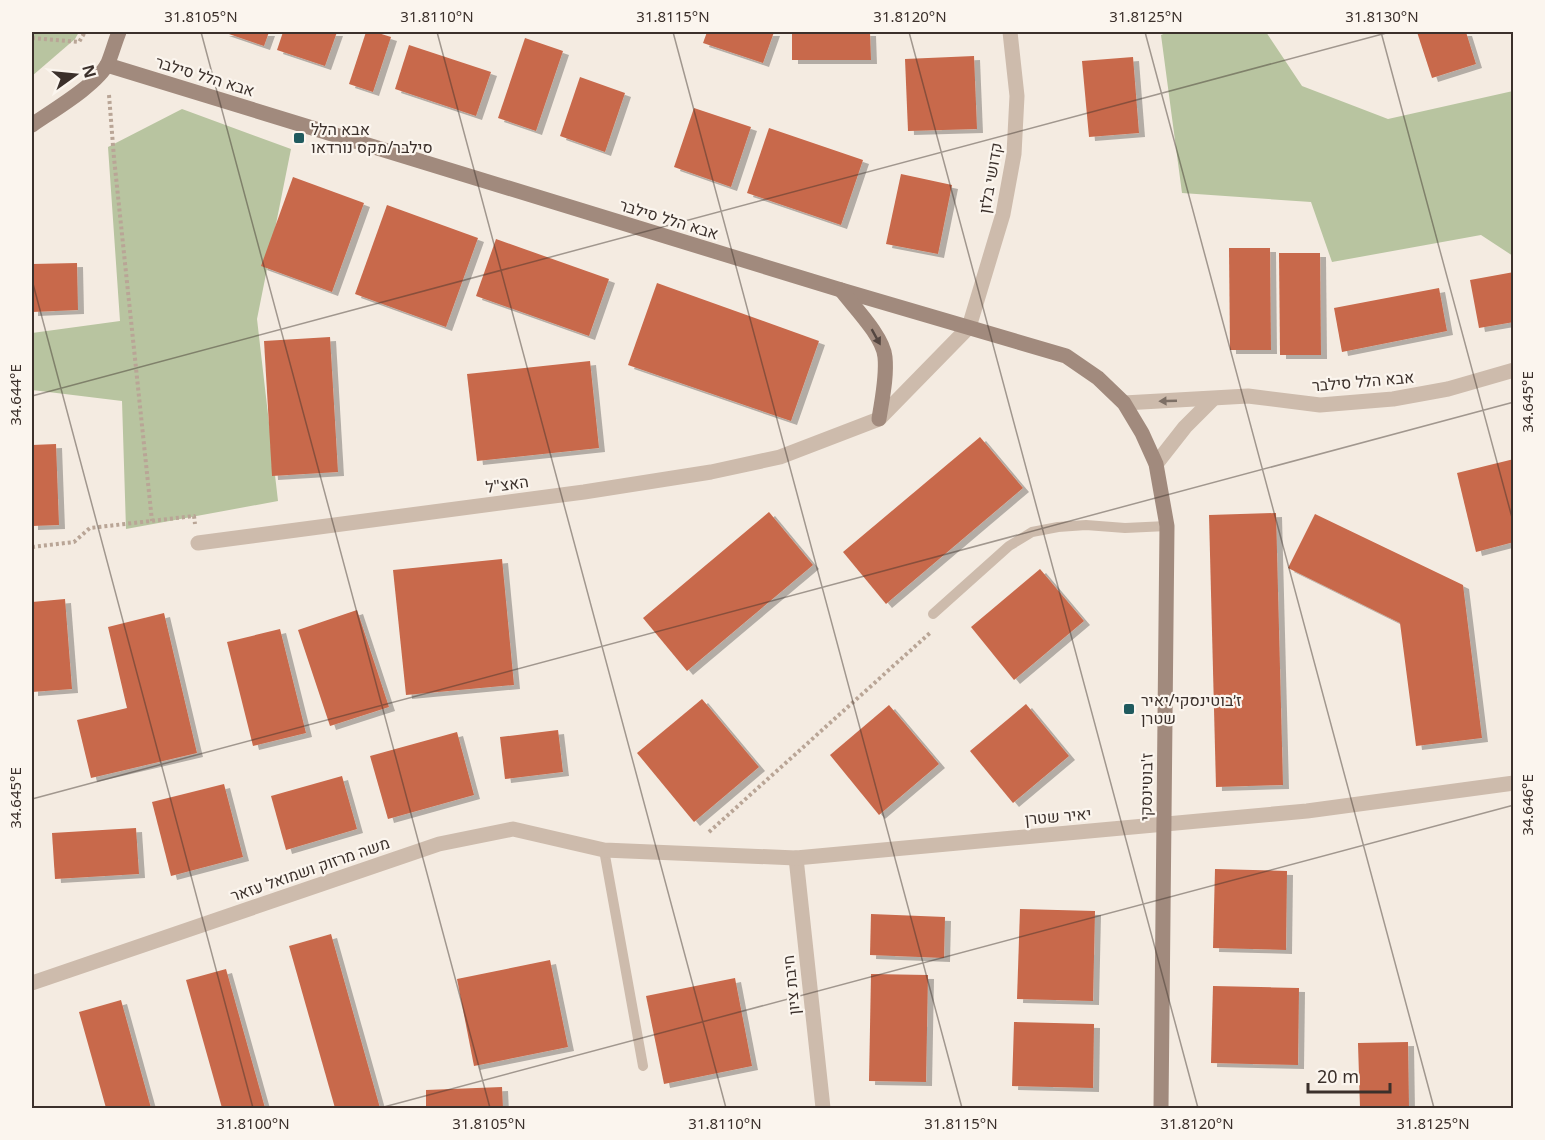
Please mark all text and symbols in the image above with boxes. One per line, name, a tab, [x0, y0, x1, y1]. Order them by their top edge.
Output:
text: 31.8105°N	[164, 6, 238, 26]
text: 31.8110°N	[400, 6, 474, 26]
text: 31.8115°N	[636, 6, 710, 26]
text: 31.8120°N	[873, 6, 947, 26]
text: 31.8125°N	[1109, 6, 1183, 26]
text: 31.8130°N	[1345, 6, 1419, 26]
north arrow	[45, 45, 105, 105]
street label: אבא הלל סילבר	[153, 50, 257, 102]
text: N	[77, 62, 102, 80]
place label: אבא הלל סילבר/מקס נורדאו	[311, 118, 433, 158]
marker: אבא הלל סילבר/מקס נורדאו	[292, 131, 306, 145]
street label: קדושי בלזן	[973, 141, 1007, 215]
street label: אבא הלל סילבר	[617, 193, 721, 245]
one-way arrow	[871, 329, 881, 346]
text: 34.644°E	[5, 364, 25, 426]
street label: אבא הלל סילבר	[1311, 366, 1415, 396]
text: 34.645°E	[1517, 371, 1537, 433]
one-way arrow	[1159, 396, 1178, 406]
street label: האצ"ל	[484, 470, 530, 498]
place label: ז׳בוטינסקי/יאיר שטרן	[1141, 689, 1242, 729]
marker: ז׳בוטינסקי/יאיר שטרן	[1122, 702, 1136, 716]
street label: ז'בוטינסקי	[1134, 753, 1158, 821]
text: 34.645°E	[5, 767, 25, 829]
text: 34.646°E	[1517, 774, 1537, 836]
street label: יאיר שטרן	[1024, 802, 1092, 830]
street label: משה מרזוק ושמואל עזאר	[228, 831, 392, 907]
street label: חיבת ציון	[777, 954, 805, 1016]
scale bar	[1308, 1056, 1390, 1094]
text: 20 m	[1317, 1064, 1359, 1088]
text: 31.8100°N	[216, 1113, 290, 1133]
text: 31.8105°N	[452, 1113, 526, 1133]
text: 31.8110°N	[688, 1113, 762, 1133]
text: 31.8115°N	[924, 1113, 998, 1133]
text: 31.8120°N	[1160, 1113, 1234, 1133]
text: 31.8125°N	[1396, 1113, 1470, 1133]

